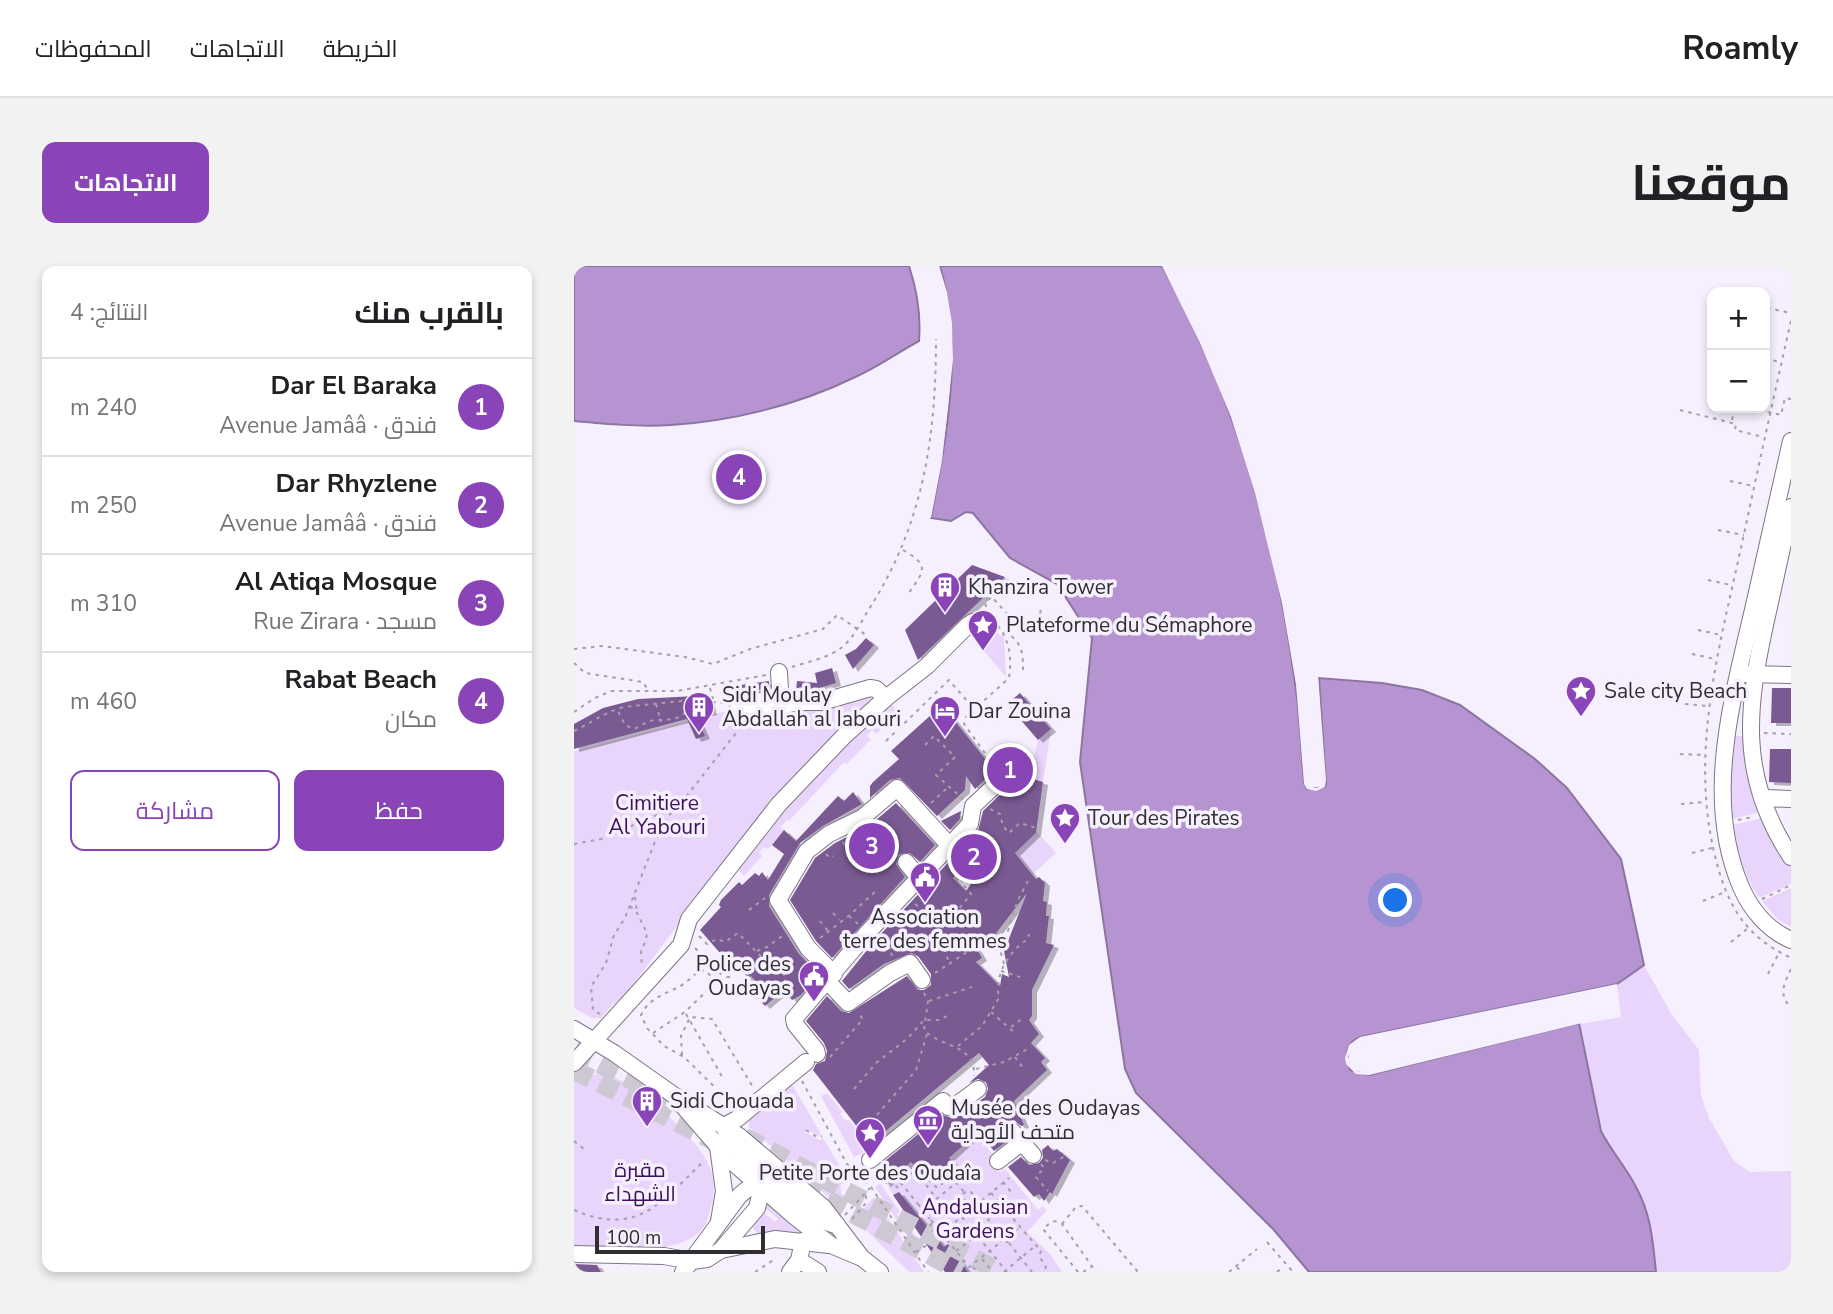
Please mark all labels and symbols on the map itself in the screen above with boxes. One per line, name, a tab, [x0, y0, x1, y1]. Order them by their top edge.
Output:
pin: 4	[716, 451, 762, 503]
building icon: Khanzira Tower	[928, 570, 962, 614]
place label: Khanzira Tower	[968, 573, 1114, 601]
place icon: Plateforme du Sémaphore	[966, 608, 1000, 652]
place label: Plateforme du Sémaphore	[1006, 611, 1253, 639]
place icon: Sale city Beach	[1564, 674, 1598, 718]
place label: Sale city Beach	[1604, 677, 1747, 705]
place label: Sidi Moulay Abdallah al Iabouri	[722, 681, 901, 733]
building icon: Sidi Moulay Abdallah al Iabouri	[682, 690, 716, 734]
hotel icon: Dar Zouina	[928, 694, 962, 738]
place label: Dar Zouina	[968, 697, 1071, 725]
pin: 1	[987, 744, 1033, 796]
park label: Cimitiere Al Yabouri	[608, 789, 706, 841]
place icon: Tour des Pirates	[1048, 801, 1082, 845]
place label: Tour des Pirates	[1088, 804, 1240, 832]
pin: 3	[849, 820, 895, 872]
pin: 2	[951, 831, 997, 883]
public building icon: Association terre des femmes	[908, 860, 942, 904]
your location	[1378, 883, 1412, 917]
place label: Association terre des femmes	[843, 903, 1007, 955]
place label: Police des Oudayas	[696, 950, 791, 1002]
public building icon: Police des Oudayas	[797, 959, 831, 1003]
building icon: Sidi Chouada	[630, 1084, 664, 1128]
place label: Sidi Chouada	[670, 1087, 794, 1115]
place label: Musée des Oudayas متحف الأوداية	[951, 1094, 1140, 1146]
museum icon: Musée des Oudayas متحف الأوداية	[911, 1103, 945, 1147]
place icon: Petite Porte des Oudaîa	[853, 1116, 887, 1160]
park label: مقبرة الشهداء	[604, 1156, 676, 1208]
place label: Petite Porte des Oudaîa	[759, 1159, 981, 1187]
park label: Andalusian Gardens	[922, 1193, 1028, 1245]
scale bar	[595, 1223, 765, 1255]

